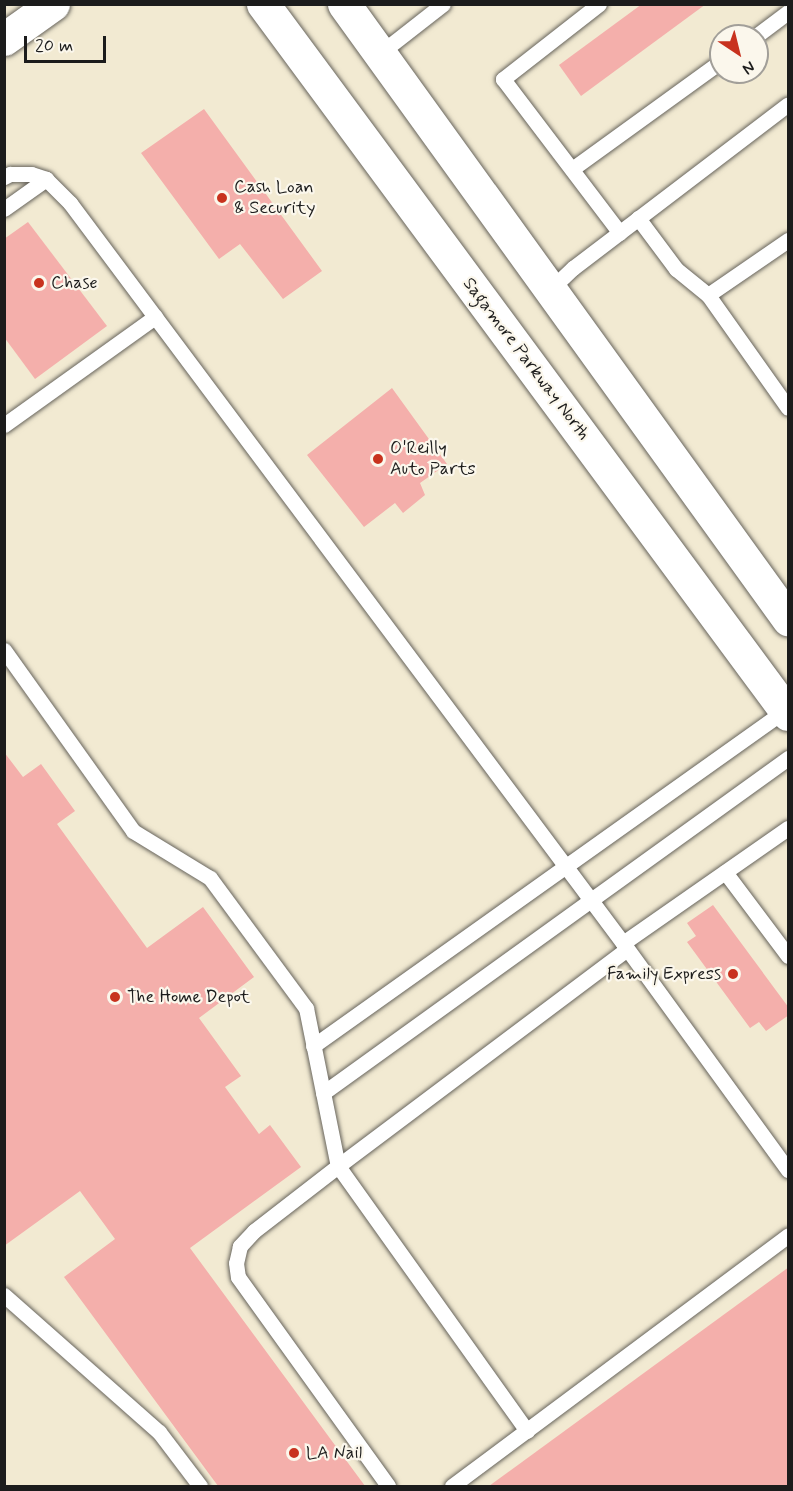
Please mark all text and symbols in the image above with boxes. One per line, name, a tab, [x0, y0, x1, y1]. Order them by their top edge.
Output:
scale bar	[27, 24, 110, 62]
north arrow	[709, 24, 769, 84]
text: 20 m	[35, 34, 73, 58]
text: N	[738, 56, 759, 79]
place label: Cash Loan & Security	[234, 177, 315, 219]
marker: Cash Loan & Security	[215, 191, 229, 205]
place label: Chase	[51, 272, 98, 294]
street label: Sagamore Parkway North	[458, 274, 594, 444]
marker: Chase	[32, 276, 46, 290]
place label: O'Reilly Auto Parts	[390, 438, 472, 480]
marker: O'Reilly Auto Parts	[371, 452, 385, 466]
place label: Family Express	[603, 963, 721, 985]
marker: Family Express	[726, 967, 740, 981]
place label: The Home Depot	[127, 986, 252, 1008]
marker: The Home Depot	[108, 990, 122, 1004]
place label: LA Nail	[306, 1442, 364, 1464]
marker: LA Nail	[287, 1446, 301, 1460]

